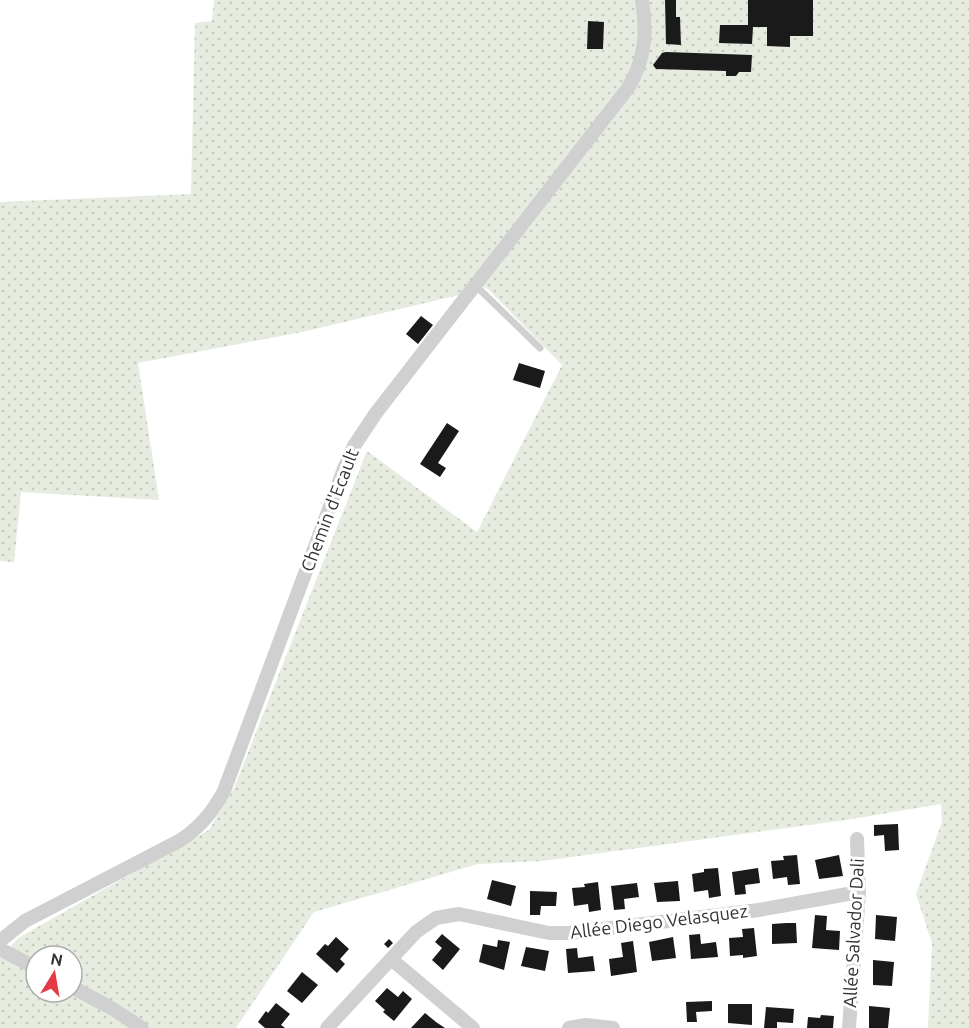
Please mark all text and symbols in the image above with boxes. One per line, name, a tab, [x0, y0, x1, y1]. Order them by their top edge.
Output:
street label: Chemin d'Ecault	[296, 445, 362, 574]
street label: Allée Salvador Dali	[839, 858, 867, 1008]
street label: Allée Diego Velasquez	[569, 900, 749, 942]
north arrow	[24, 944, 84, 1004]
text: N	[49, 949, 64, 969]

